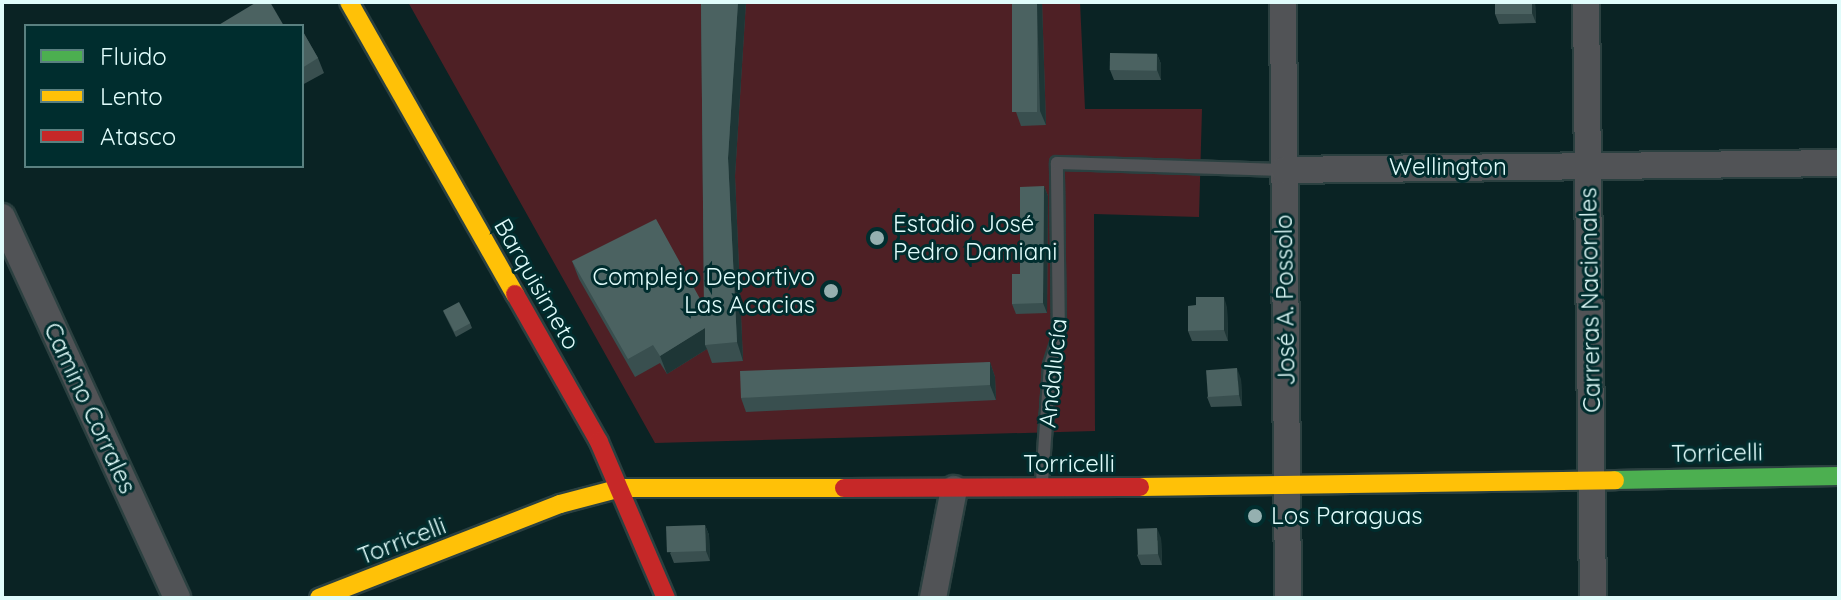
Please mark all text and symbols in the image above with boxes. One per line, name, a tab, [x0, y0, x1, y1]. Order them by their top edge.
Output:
legend	[24, 24, 304, 168]
text: Fluido	[100, 41, 167, 71]
text: Lento	[100, 81, 163, 111]
text: Atasco	[100, 121, 176, 151]
street label: Wellington	[1389, 153, 1507, 181]
street label: Carreras Nacionales	[1574, 187, 1606, 413]
place label: Estadio José Pedro Damiani	[893, 210, 1057, 266]
street label: Barquisimeto	[488, 213, 586, 355]
street label: José A. Possolo	[1269, 214, 1301, 386]
marker: Estadio José Pedro Damiani	[868, 229, 886, 247]
place label: Complejo Deportivo Las Acacias	[592, 263, 815, 319]
marker: Complejo Deportivo Las Acacias	[822, 282, 840, 300]
street label: Andalucía	[1033, 317, 1073, 429]
street label: Camino Corrales	[38, 318, 142, 498]
street label: Torricelli	[1671, 438, 1763, 468]
street label: Torricelli	[1023, 450, 1115, 478]
place label: Los Paraguas	[1271, 502, 1423, 530]
marker: Los Paraguas	[1246, 507, 1264, 525]
street label: Torricelli	[354, 511, 450, 571]

